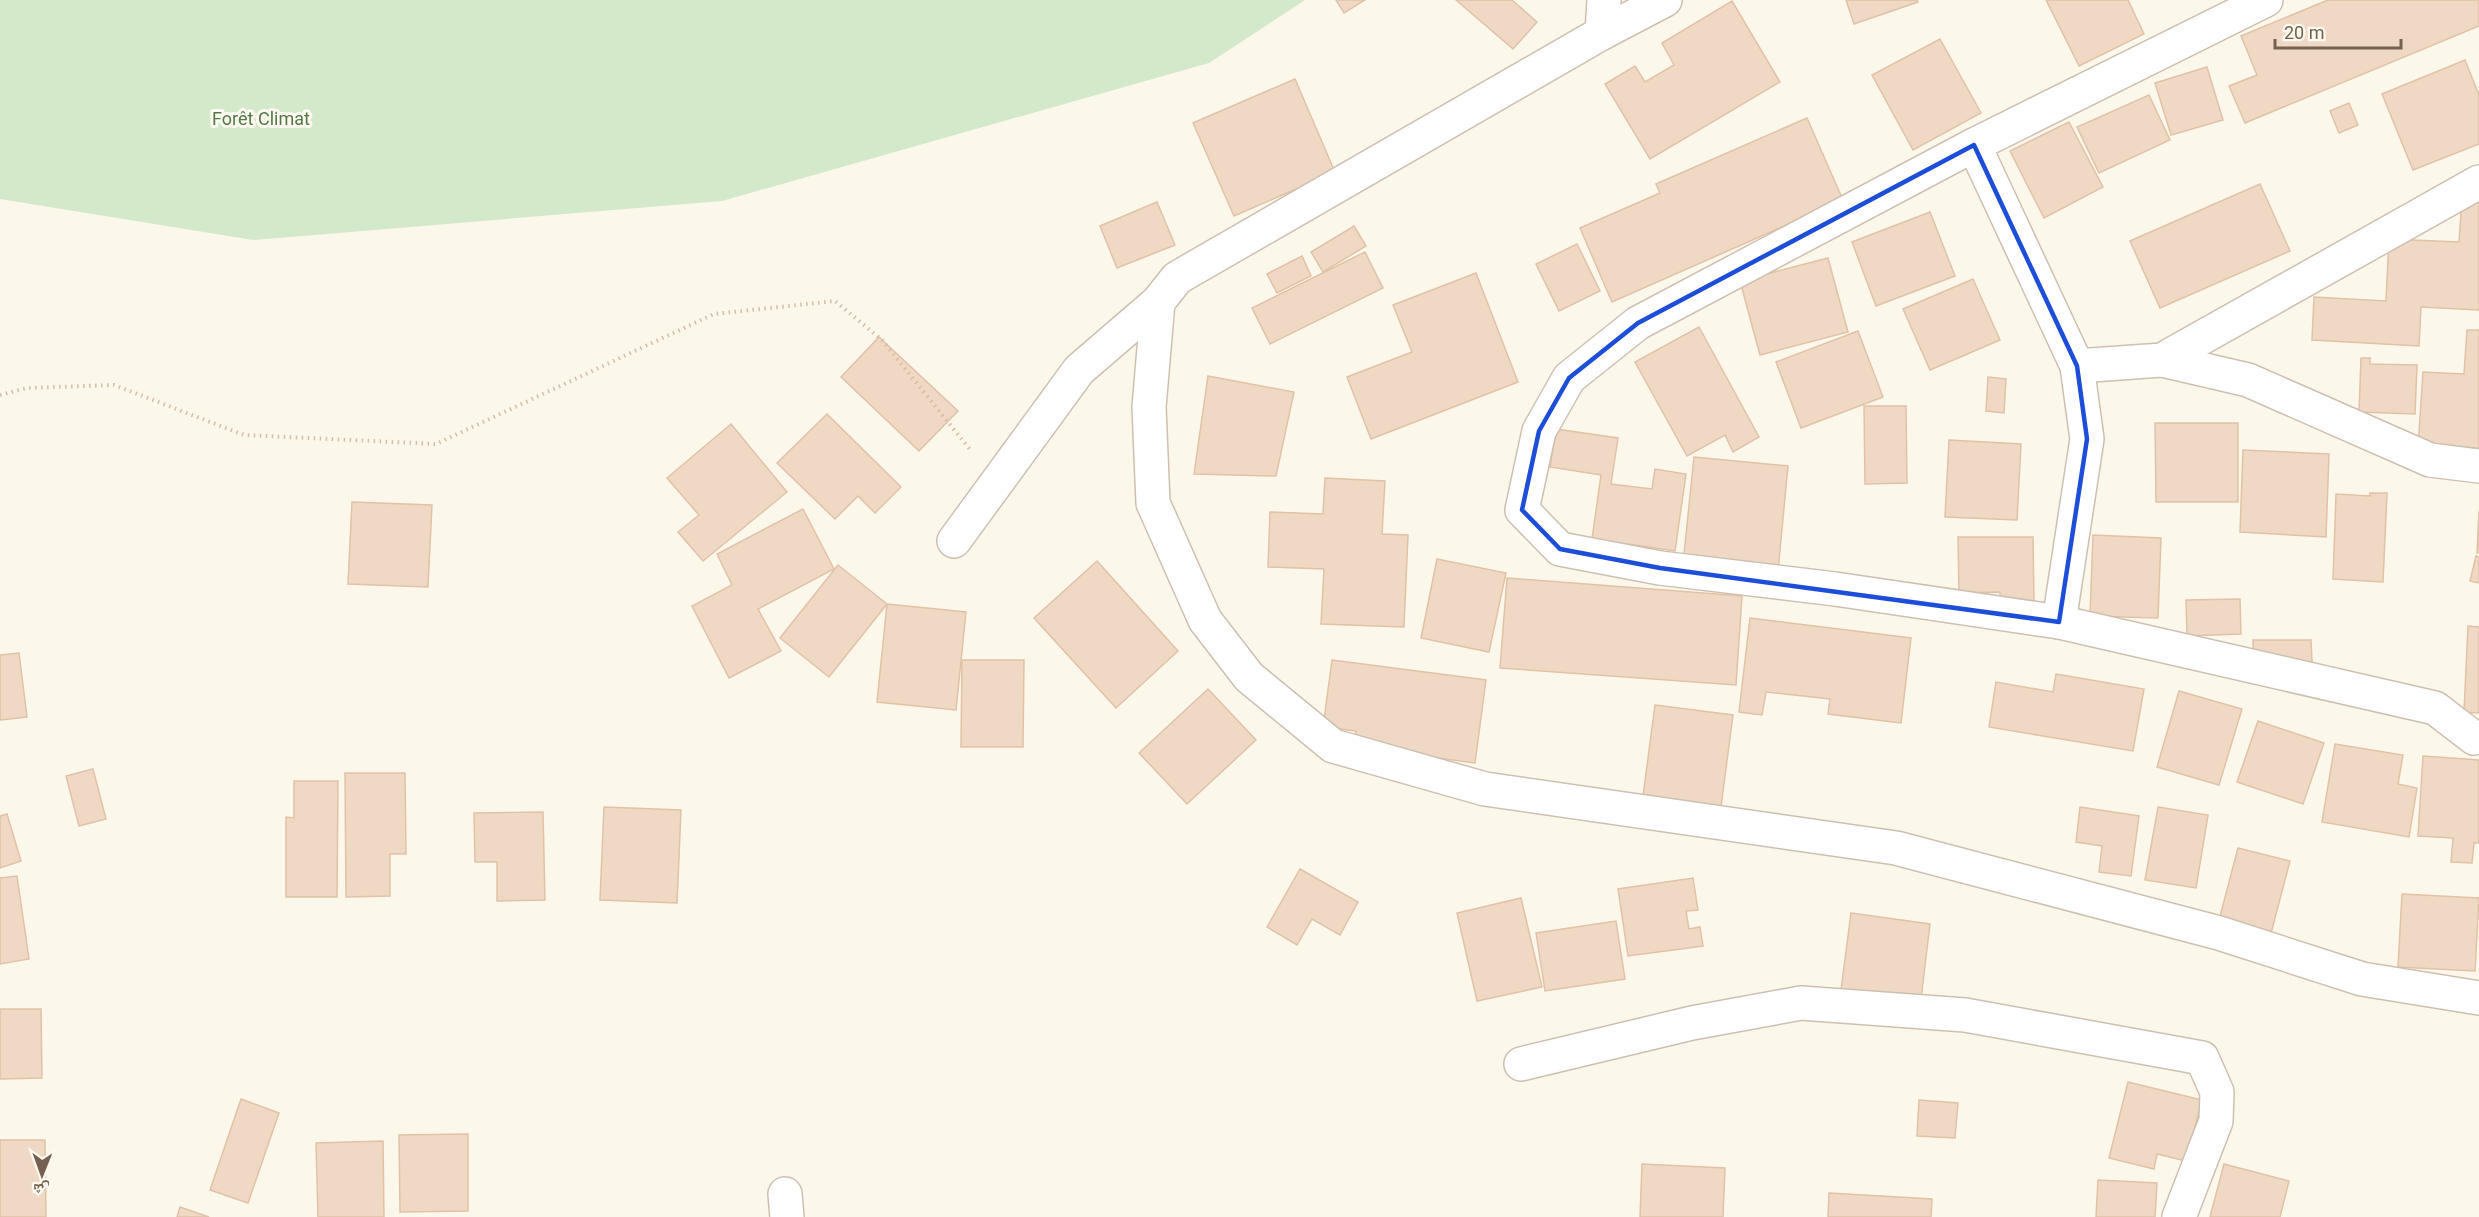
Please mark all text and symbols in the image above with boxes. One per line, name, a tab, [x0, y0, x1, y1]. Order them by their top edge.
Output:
scale bar	[2275, 12, 2401, 50]
text: 20 m	[2284, 22, 2324, 43]
park label: Forêt Climat	[212, 108, 310, 129]
north arrow	[12, 1145, 72, 1205]
text: ش	[33, 1180, 50, 1199]

